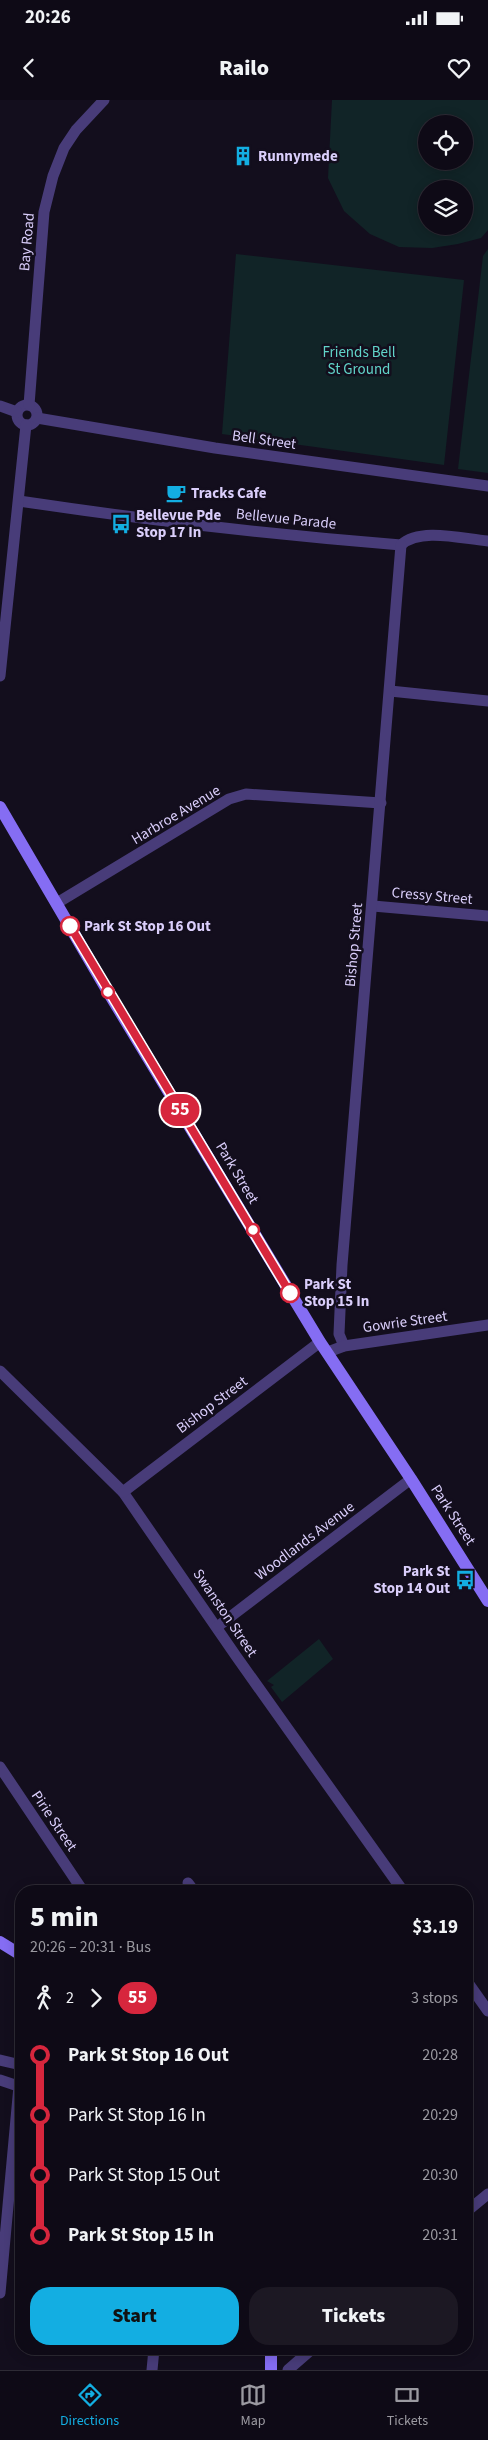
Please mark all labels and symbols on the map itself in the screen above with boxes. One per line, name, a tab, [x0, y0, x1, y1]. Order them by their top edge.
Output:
building icon: Runnymede	[232, 145, 254, 167]
place label: Runnymede	[258, 146, 338, 167]
street label: Bay Road	[14, 212, 40, 272]
park label: Friends Bell St Ground	[322, 342, 396, 380]
street label: Bell Street	[231, 425, 297, 455]
cafe icon: Tracks Cafe	[165, 482, 187, 504]
place label: Tracks Cafe	[191, 483, 267, 504]
street label: Bellevue Parade	[235, 503, 337, 535]
place label: Bellevue Pde Stop 17 In	[136, 505, 221, 543]
bus stop icon: Bellevue Pde Stop 17 In	[110, 513, 132, 535]
street label: Harbroe Avenue	[127, 780, 225, 850]
street label: Cressy Street	[391, 882, 473, 910]
street label: Bishop Street	[340, 902, 368, 988]
marker: Park St Stop 16 Out	[60, 916, 80, 936]
place label: Park St Stop 16 Out	[84, 916, 211, 937]
unlabelled marker	[101, 985, 115, 999]
line badge: 55	[158, 1094, 202, 1126]
street label: Park Street	[210, 1138, 264, 1208]
unlabelled marker	[246, 1223, 260, 1237]
place label: Park St Stop 15 In	[304, 1274, 369, 1312]
marker: Park St Stop 15 In	[280, 1283, 300, 1303]
street label: Gowrie Street	[361, 1306, 449, 1338]
street label: Bishop Street	[172, 1371, 252, 1439]
street label: Park Street	[426, 1481, 480, 1549]
street label: Woodlands Avenue	[251, 1497, 359, 1585]
place label: Park St Stop 14 Out	[373, 1561, 450, 1599]
street label: Swanston Street	[188, 1565, 262, 1661]
bus stop icon: Park St Stop 14 Out	[454, 1569, 476, 1591]
street label: Pirie Street	[26, 1786, 82, 1856]

